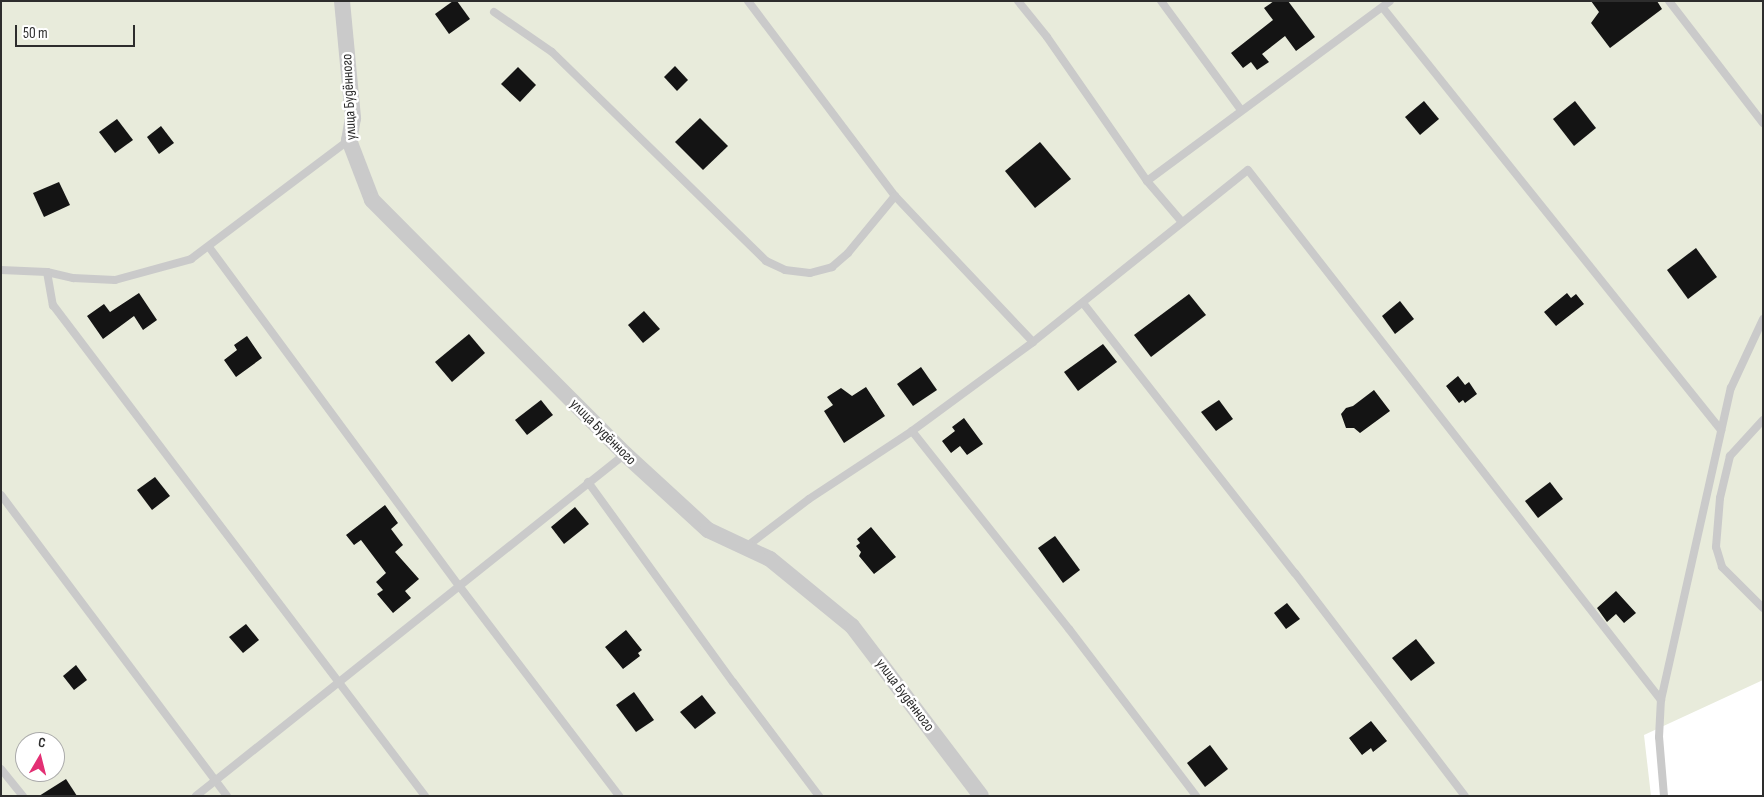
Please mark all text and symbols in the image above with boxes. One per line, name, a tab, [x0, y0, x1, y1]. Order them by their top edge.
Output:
scale bar	[18, 15, 138, 47]
text: 50 m	[23, 24, 48, 43]
street label: улица Будённого	[338, 53, 360, 141]
street label: улица Будённого	[566, 395, 640, 469]
street label: улица Будённого	[872, 655, 938, 735]
north arrow	[15, 732, 65, 782]
text: С	[37, 734, 47, 752]

